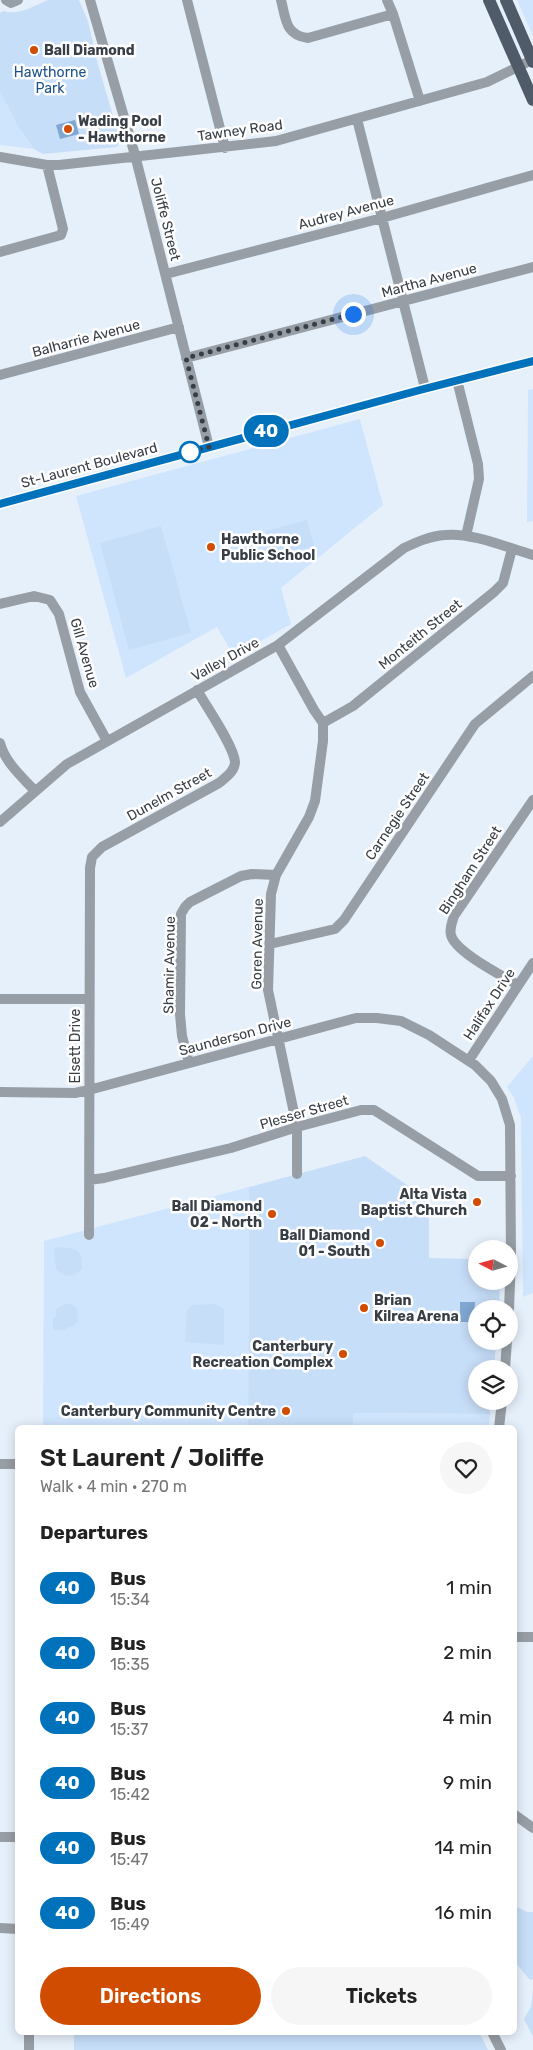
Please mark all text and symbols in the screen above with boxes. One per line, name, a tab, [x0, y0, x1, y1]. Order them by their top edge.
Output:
place label: Ball Diamond	[44, 42, 135, 59]
marker: Ball Diamond	[28, 44, 40, 56]
park label: Hawthorne Park	[14, 64, 86, 97]
place label: Wading Pool - Hawthorne	[78, 113, 166, 146]
street label: Tawney Road	[196, 116, 284, 145]
marker: Wading Pool - Hawthorne	[62, 123, 74, 135]
street label: Joliffe Street	[147, 176, 184, 263]
street label: Audrey Avenue	[296, 192, 396, 233]
street label: Martha Avenue	[380, 260, 479, 301]
your location	[341, 302, 366, 327]
street label: Balharrie Avenue	[30, 316, 142, 361]
line badge: 40	[244, 415, 288, 447]
text: 40	[254, 420, 278, 442]
street label: St-Laurent Boulevard	[19, 439, 159, 492]
unlabelled marker	[179, 441, 201, 463]
place label: Hawthorne Public School	[221, 531, 315, 564]
marker: Hawthorne Public School	[205, 541, 217, 553]
street label: Monteith Street	[375, 595, 466, 673]
street label: Gill Avenue	[66, 616, 103, 690]
street label: Valley Drive	[188, 634, 262, 685]
street label: Dunelm Street	[124, 764, 215, 825]
street label: Carnegie Street	[362, 769, 433, 863]
street label: Bingham Street	[435, 822, 506, 918]
street label: Goren Avenue	[248, 898, 267, 990]
street label: Shamir Avenue	[160, 916, 179, 1014]
street label: Halifax Drive	[460, 965, 519, 1043]
street label: Elsett Drive	[67, 1008, 84, 1083]
street label: Saunderson Drive	[177, 1013, 293, 1060]
street label: Plesser Street	[258, 1092, 351, 1133]
place label: Alta Vista Baptist Church	[361, 1186, 467, 1219]
marker: Alta Vista Baptist Church	[471, 1196, 483, 1208]
place label: Ball Diamond 02 - North	[171, 1198, 262, 1231]
marker: Ball Diamond 02 - North	[266, 1208, 278, 1220]
place label: Ball Diamond 01 - South	[279, 1227, 370, 1260]
marker: Ball Diamond 01 - South	[374, 1237, 386, 1249]
north arrow	[468, 1240, 518, 1290]
map controls	[468, 1240, 518, 1410]
place label: Brian Kilrea Arena	[374, 1292, 459, 1325]
button: locate	[468, 1300, 518, 1350]
marker: Brian Kilrea Arena	[358, 1302, 370, 1314]
place label: Canterbury Recreation Complex	[193, 1338, 334, 1371]
marker: Canterbury Recreation Complex	[337, 1348, 349, 1360]
button: layers	[468, 1360, 518, 1410]
place label: Canterbury Community Centre	[61, 1403, 276, 1420]
marker: Canterbury Community Centre	[280, 1405, 292, 1417]
button: heart	[440, 1442, 492, 1494]
text: St Laurent / Joliffe	[40, 1444, 264, 1472]
text: Walk · 4 min · 270 m	[40, 1477, 187, 1496]
text: Departures	[40, 1521, 148, 1544]
text: Bus	[110, 1567, 146, 1590]
text: 1 min	[446, 1576, 492, 1599]
text: 40	[55, 1577, 80, 1599]
text: 15:34	[110, 1590, 150, 1609]
text: Bus	[110, 1632, 146, 1655]
text: 2 min	[443, 1641, 492, 1664]
text: 40	[55, 1642, 80, 1664]
text: 15:35	[110, 1655, 150, 1674]
text: Bus	[110, 1697, 146, 1720]
text: 4 min	[443, 1706, 492, 1729]
text: 40	[55, 1707, 80, 1729]
text: 15:37	[110, 1720, 148, 1739]
text: Bus	[110, 1762, 146, 1785]
text: 9 min	[443, 1771, 492, 1794]
text: 40	[55, 1772, 80, 1794]
text: 15:42	[110, 1785, 150, 1804]
text: Bus	[110, 1827, 146, 1850]
text: 14 min	[434, 1836, 492, 1859]
text: 40	[55, 1837, 80, 1859]
text: 15:47	[110, 1850, 148, 1869]
text: Bus	[110, 1892, 146, 1915]
text: 16 min	[435, 1901, 492, 1924]
text: 40	[55, 1902, 80, 1924]
text: 15:49	[110, 1915, 150, 1934]
button: Directions	[40, 1967, 261, 2025]
button: Tickets	[271, 1967, 492, 2025]

